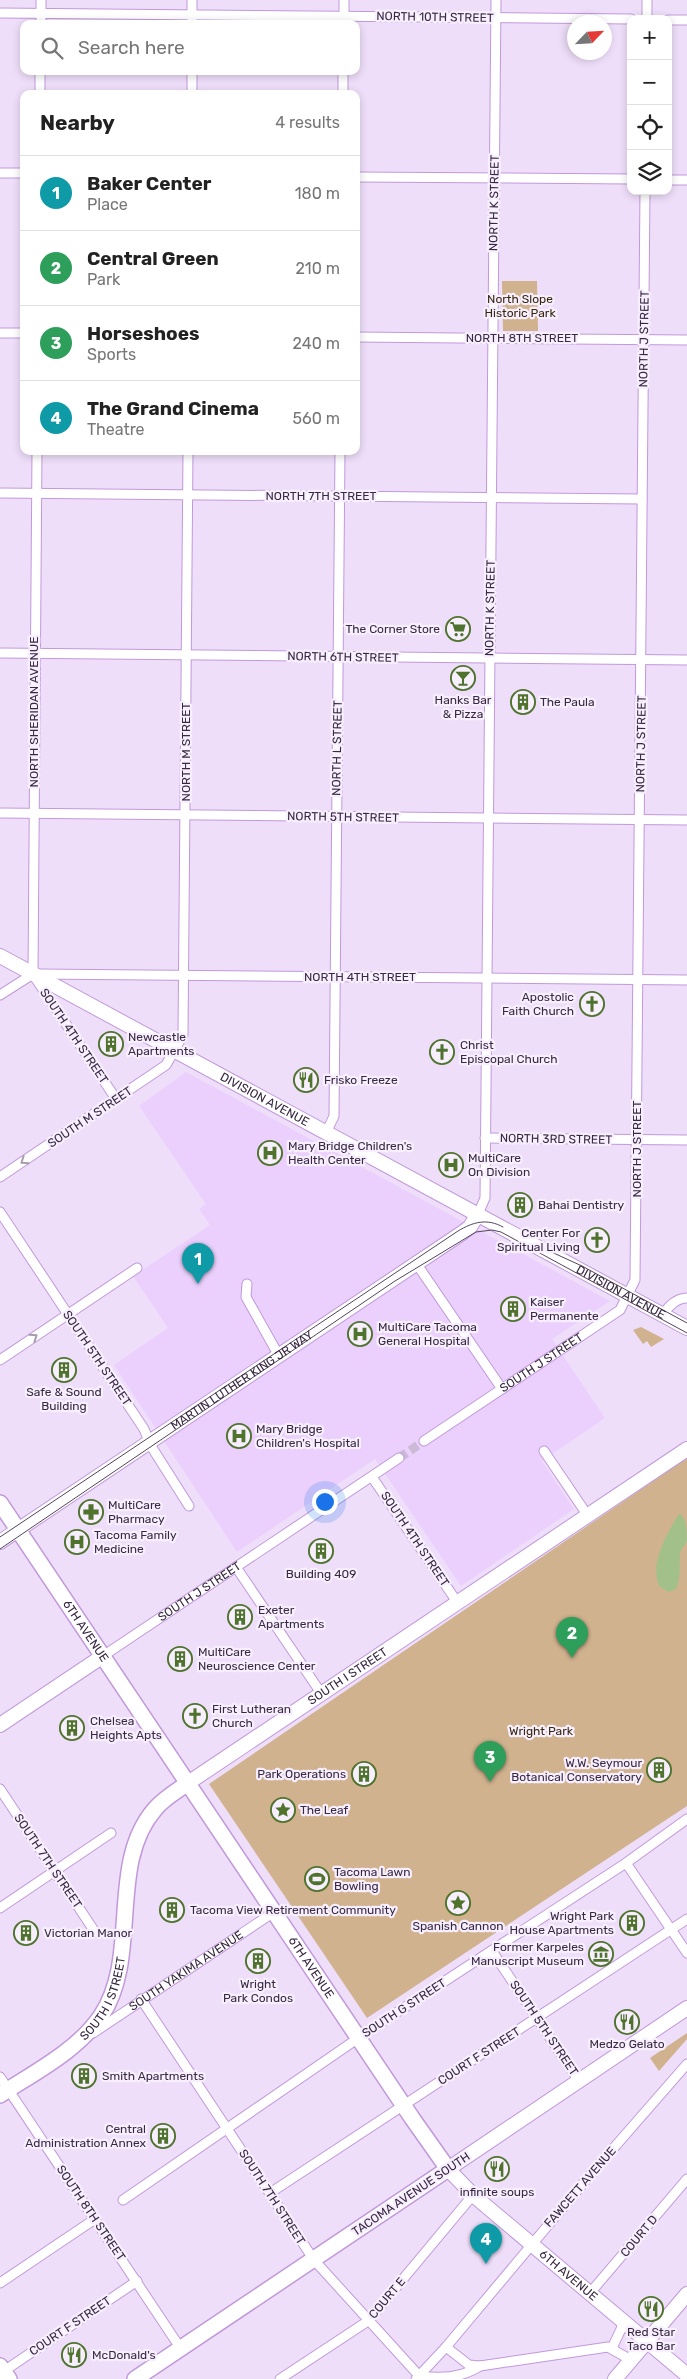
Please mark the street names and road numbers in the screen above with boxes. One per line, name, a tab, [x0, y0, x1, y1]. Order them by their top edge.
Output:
street label: NORTH 10TH STREET	[376, 9, 494, 25]
street label: NORTH K STREET	[486, 155, 502, 251]
street label: NORTH J STREET	[636, 290, 652, 388]
street label: NORTH 8TH STREET	[466, 331, 578, 345]
street label: NORTH 7TH STREET	[266, 489, 377, 503]
street label: NORTH K STREET	[482, 560, 498, 656]
street label: NORTH SHERIDAN AVENUE	[27, 637, 41, 787]
street label: NORTH 6TH STREET	[287, 649, 399, 665]
street label: NORTH J STREET	[633, 695, 649, 793]
street label: NORTH L STREET	[329, 700, 345, 796]
street label: NORTH M STREET	[179, 703, 193, 801]
street label: NORTH 5TH STREET	[287, 809, 399, 825]
street label: NORTH 4TH STREET	[304, 970, 416, 984]
street label: SOUTH 4TH STREET	[37, 986, 111, 1086]
street label: DIVISION AVENUE	[218, 1070, 312, 1129]
street label: SOUTH M STREET	[45, 1084, 135, 1150]
street label: NORTH J STREET	[630, 1101, 644, 1197]
street label: NORTH 3RD STREET	[500, 1131, 612, 1147]
street label: DIVISION AVENUE	[574, 1262, 668, 1322]
street label: SOUTH 5TH STREET	[60, 1308, 134, 1408]
street label: MARTIN LUTHER KING JR WAY	[168, 1328, 316, 1433]
street label: SOUTH J STREET	[497, 1330, 585, 1395]
street label: SOUTH 4TH STREET	[378, 1489, 452, 1589]
street label: SOUTH J STREET	[155, 1559, 244, 1624]
street label: 6TH AVENUE	[60, 1597, 111, 1665]
street label: SOUTH I STREET	[305, 1645, 390, 1708]
street label: SOUTH 7TH STREET	[11, 1811, 85, 1911]
street label: SOUTH YAKIMA AVENUE	[126, 1928, 246, 2014]
street label: 6TH AVENUE	[285, 1934, 337, 2001]
street label: SOUTH I STREET	[77, 1956, 128, 2043]
street label: SOUTH G STREET	[359, 1976, 449, 2040]
street label: SOUTH 5TH STREET	[507, 1978, 581, 2078]
street label: COURT F STREET	[435, 2024, 523, 2088]
street label: FAWCETT AVENUE	[541, 2144, 619, 2230]
street label: SOUTH 7TH STREET	[236, 2147, 308, 2247]
street label: TACOMA AVENUE SOUTH	[349, 2149, 473, 2239]
street label: SOUTH 8TH STREET	[54, 2163, 128, 2263]
street label: COURT D	[618, 2212, 660, 2260]
street label: 6TH AVENUE	[537, 2247, 600, 2304]
street label: COURT E	[366, 2275, 408, 2321]
street label: COURT F STREET	[27, 2294, 113, 2358]

